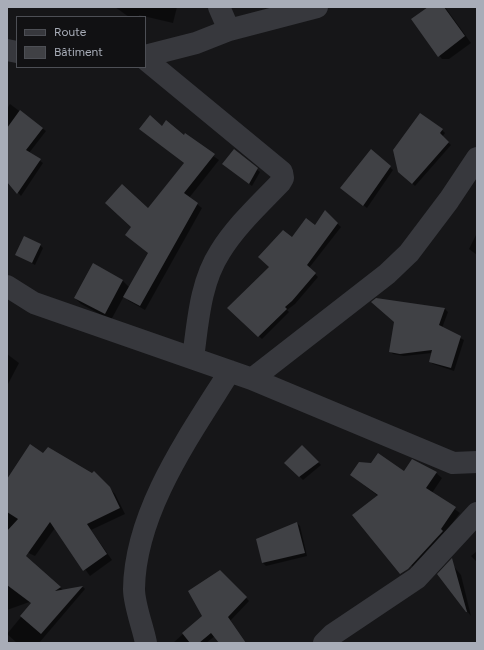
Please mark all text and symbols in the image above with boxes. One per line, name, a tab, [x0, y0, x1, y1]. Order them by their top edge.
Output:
legend	[16, 16, 146, 68]
text: Route	[54, 25, 86, 39]
text: Bâtiment	[54, 45, 103, 59]

